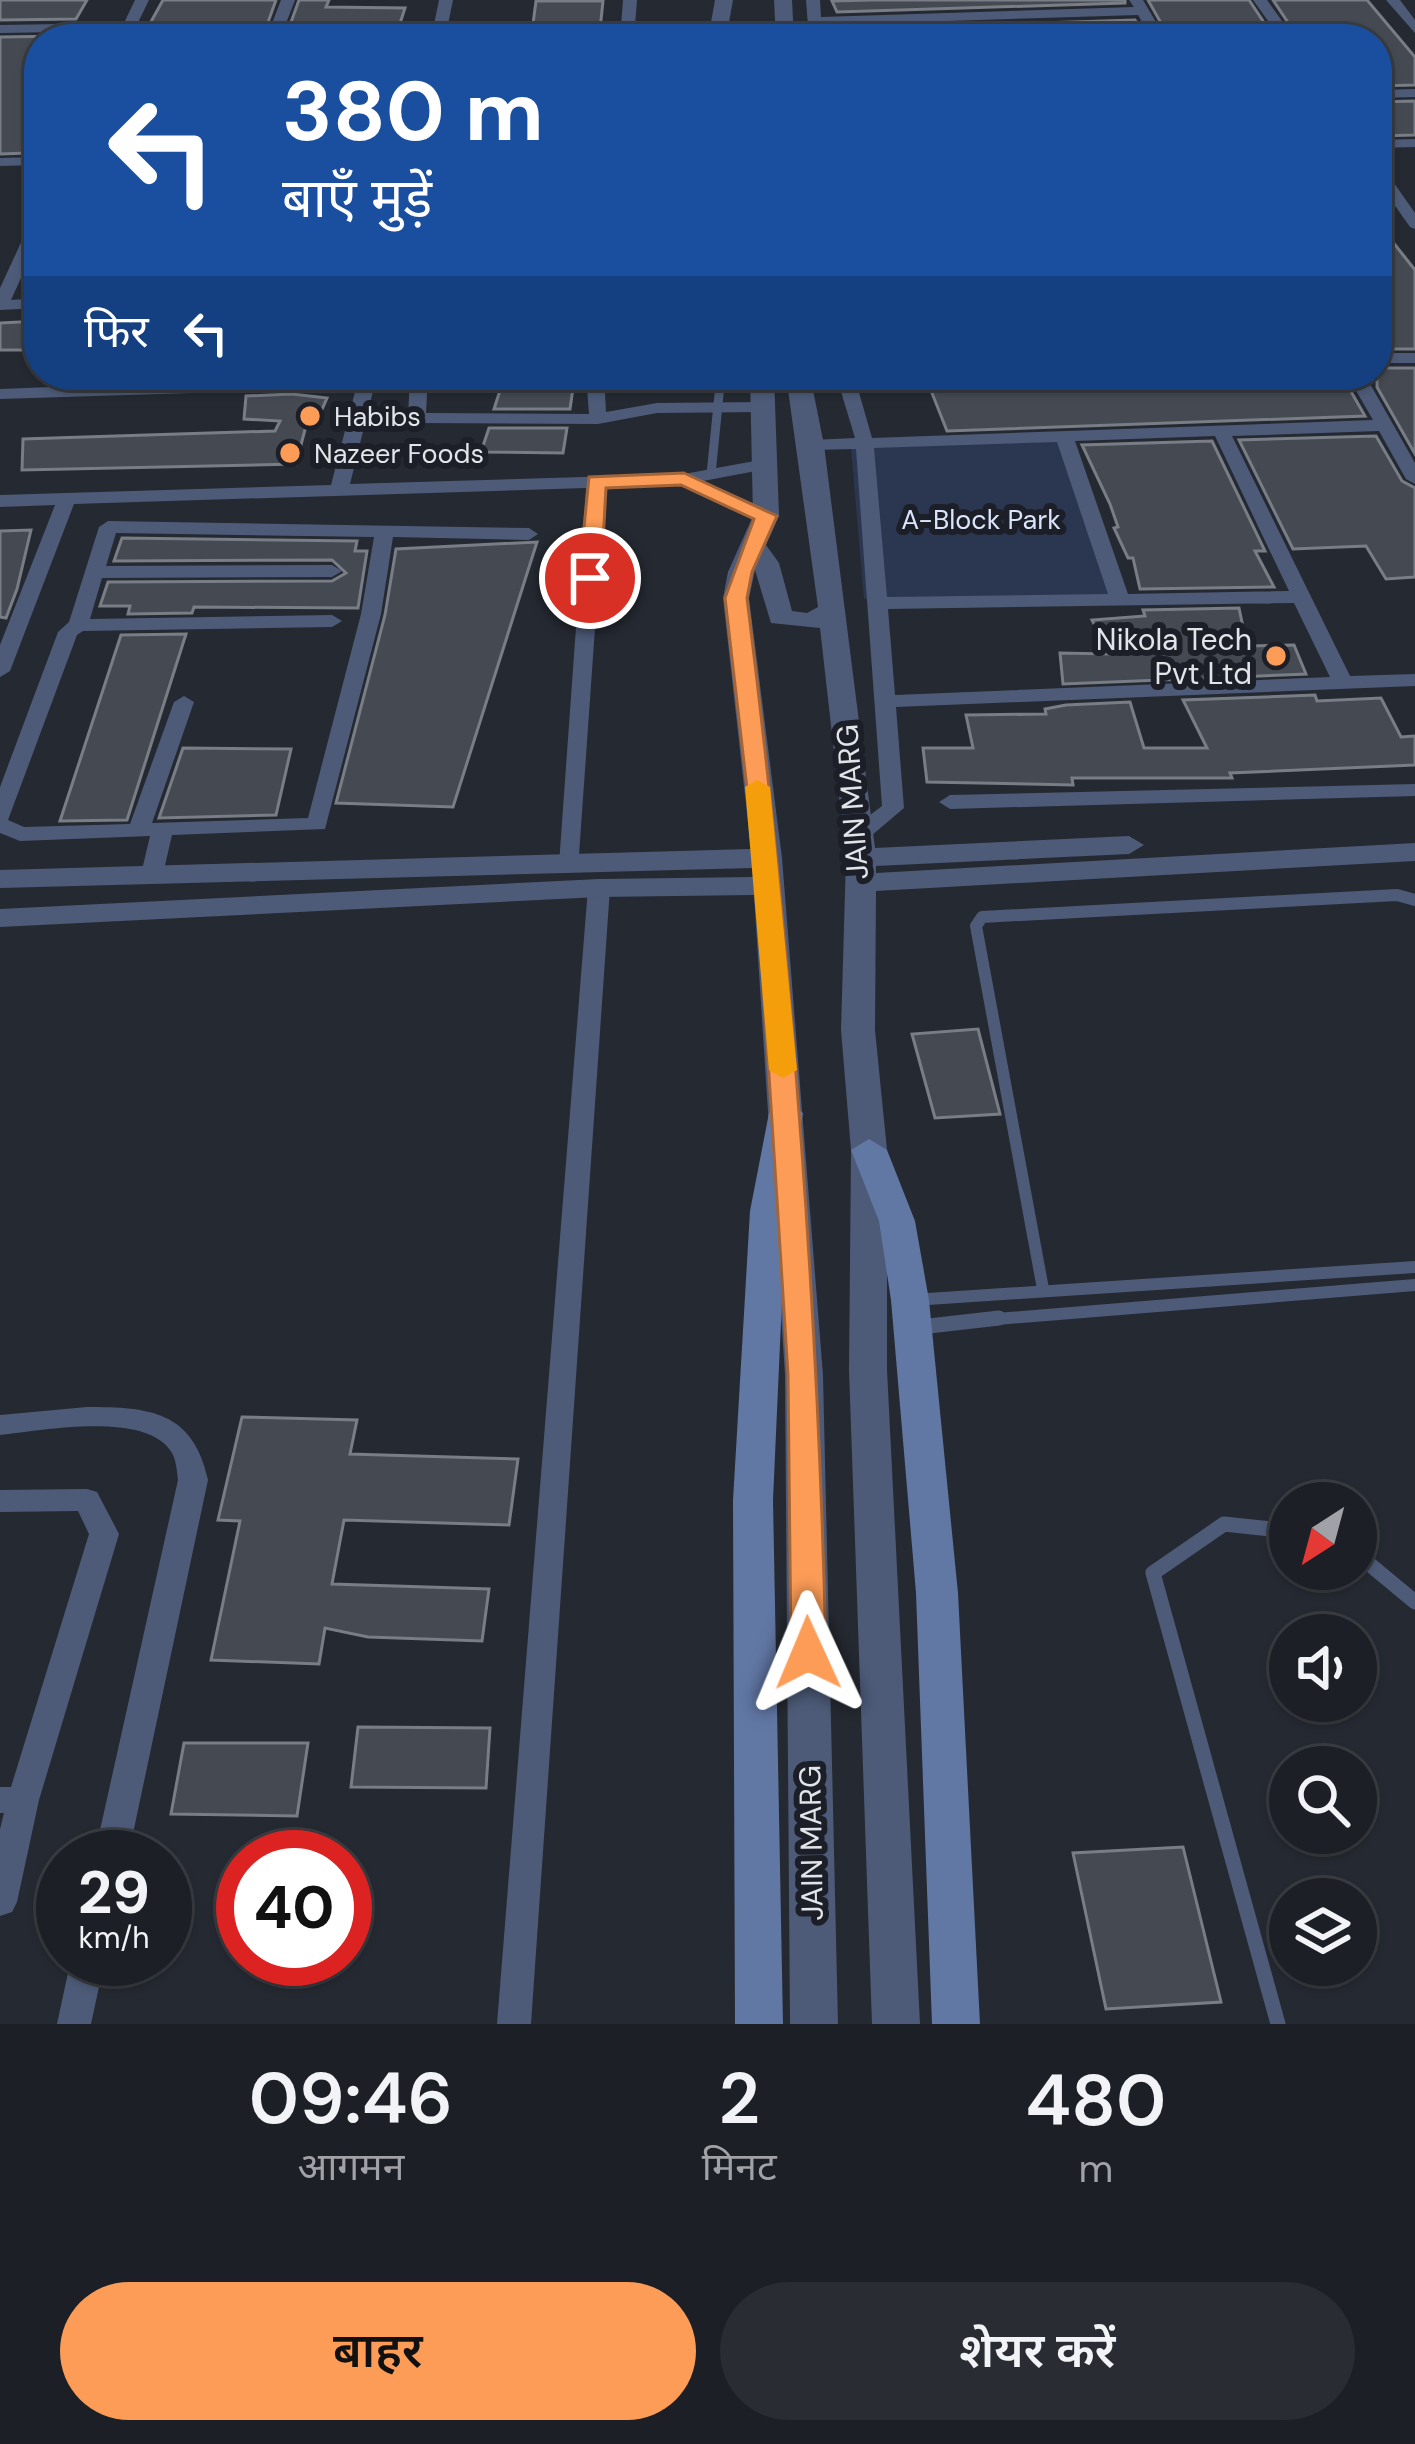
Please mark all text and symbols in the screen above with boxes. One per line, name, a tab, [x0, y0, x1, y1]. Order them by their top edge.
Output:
text: 380 m	[282, 57, 544, 166]
icon: left	[84, 72, 240, 228]
text: बाएँ मुड़ें	[282, 163, 432, 234]
icon: left	[173, 300, 239, 366]
text: फिर	[84, 302, 149, 361]
place label: Habibs	[334, 399, 421, 434]
marker: Habibs	[297, 403, 323, 429]
place label: Nazeer Foods	[314, 436, 484, 471]
marker: Nazeer Foods	[277, 440, 303, 466]
park label: A-Block Park	[901, 502, 1061, 537]
pin	[539, 527, 641, 629]
icon: arrive	[557, 545, 623, 611]
place label: Nikola Tech Pvt Ltd	[1096, 620, 1252, 693]
marker: Nikola Tech Pvt Ltd	[1263, 643, 1289, 669]
street label: JAIN MARG	[827, 723, 877, 881]
north arrow	[1269, 1482, 1377, 1590]
map controls	[1269, 1482, 1377, 1986]
position arrow	[745, 1590, 871, 1716]
button: sound	[1269, 1614, 1377, 1722]
button: search	[1269, 1746, 1377, 1854]
street label: JAIN MARG	[790, 1765, 832, 1921]
speed limit sign: 40	[216, 1830, 372, 1986]
text: 29	[78, 1853, 150, 1932]
button: layers	[1269, 1878, 1377, 1986]
text: km/h	[79, 1918, 149, 1957]
text: 09:46	[249, 2052, 453, 2145]
text: 2	[718, 2052, 760, 2145]
text: 480	[1025, 2054, 1166, 2147]
text: आगमन	[298, 2141, 404, 2192]
text: मिनट	[702, 2141, 777, 2192]
text: m	[1078, 2143, 1113, 2194]
button: बाहर	[60, 2282, 696, 2420]
button: शेयर करें	[720, 2282, 1355, 2420]

